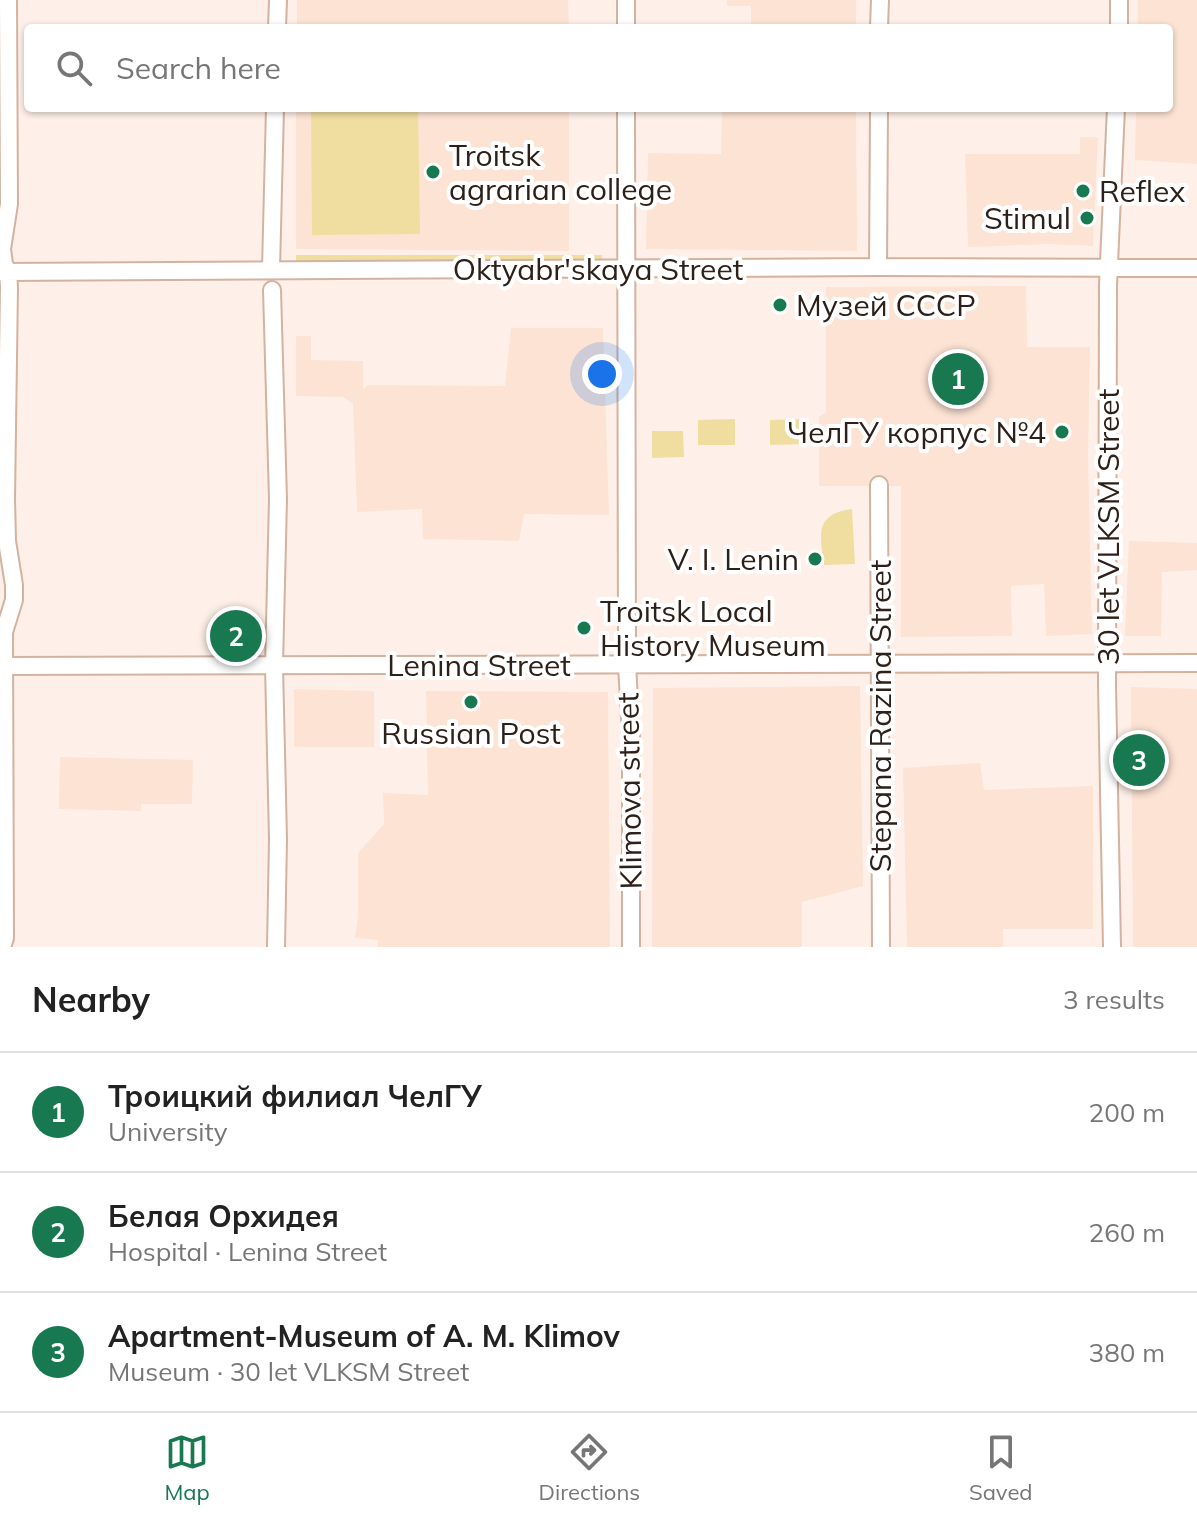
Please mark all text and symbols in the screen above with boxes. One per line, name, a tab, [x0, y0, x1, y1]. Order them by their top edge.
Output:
search box	[24, 24, 1173, 112]
icon: search	[52, 46, 96, 90]
text: Search here	[116, 49, 281, 87]
place label: Troitsk agrarian college	[449, 136, 672, 208]
marker: Troitsk agrarian college	[424, 163, 442, 181]
place label: Reflex	[1099, 172, 1185, 210]
marker: Reflex	[1074, 182, 1092, 200]
place label: Stimul	[984, 199, 1071, 237]
marker: Stimul	[1078, 209, 1096, 227]
street label: Oktyabr'skaya Street	[453, 250, 743, 288]
place label: Музей СССР	[796, 286, 976, 324]
marker: Музей СССР	[771, 296, 789, 314]
pin: 1	[932, 349, 984, 409]
your location	[582, 354, 622, 394]
street label: 30 let VLKSM Street	[1089, 389, 1127, 665]
place label: ЧелГУ корпус №4	[787, 413, 1046, 451]
marker: ЧелГУ корпус №4	[1053, 423, 1071, 441]
place label: V. I. Lenin	[668, 540, 799, 578]
marker: V. I. Lenin	[806, 550, 824, 568]
street label: Stepana Razina Street	[861, 560, 899, 872]
place label: Troitsk Local History Museum	[600, 592, 826, 664]
pin: 2	[210, 606, 262, 666]
marker: Troitsk Local History Museum	[575, 619, 593, 637]
street label: Lenina Street	[387, 646, 571, 684]
street label: Klimova street	[608, 692, 650, 890]
marker: Russian Post	[462, 693, 480, 711]
place label: Russian Post	[381, 714, 561, 752]
pin: 3	[1113, 730, 1165, 790]
text: Nearby	[32, 978, 150, 1021]
text: 3 results	[1063, 983, 1165, 1016]
text: Троицкий филиал ЧелГУ	[108, 1077, 482, 1115]
text: 1	[50, 1096, 66, 1129]
text: 200 m	[1089, 1096, 1165, 1129]
text: University	[108, 1115, 228, 1148]
text: Белая Орхидея	[108, 1197, 339, 1235]
text: 2	[50, 1216, 66, 1249]
text: 260 m	[1089, 1216, 1165, 1249]
text: Hospital · Lenina Street	[108, 1235, 387, 1268]
text: Apartment-Museum of A. M. Klimov	[108, 1317, 620, 1355]
text: 3	[50, 1336, 66, 1369]
text: 380 m	[1089, 1336, 1165, 1369]
text: Museum · 30 let VLKSM Street	[108, 1355, 469, 1388]
tab: Map	[164, 1430, 210, 1506]
tab: Directions	[539, 1430, 640, 1506]
tab: Saved	[969, 1430, 1033, 1506]

